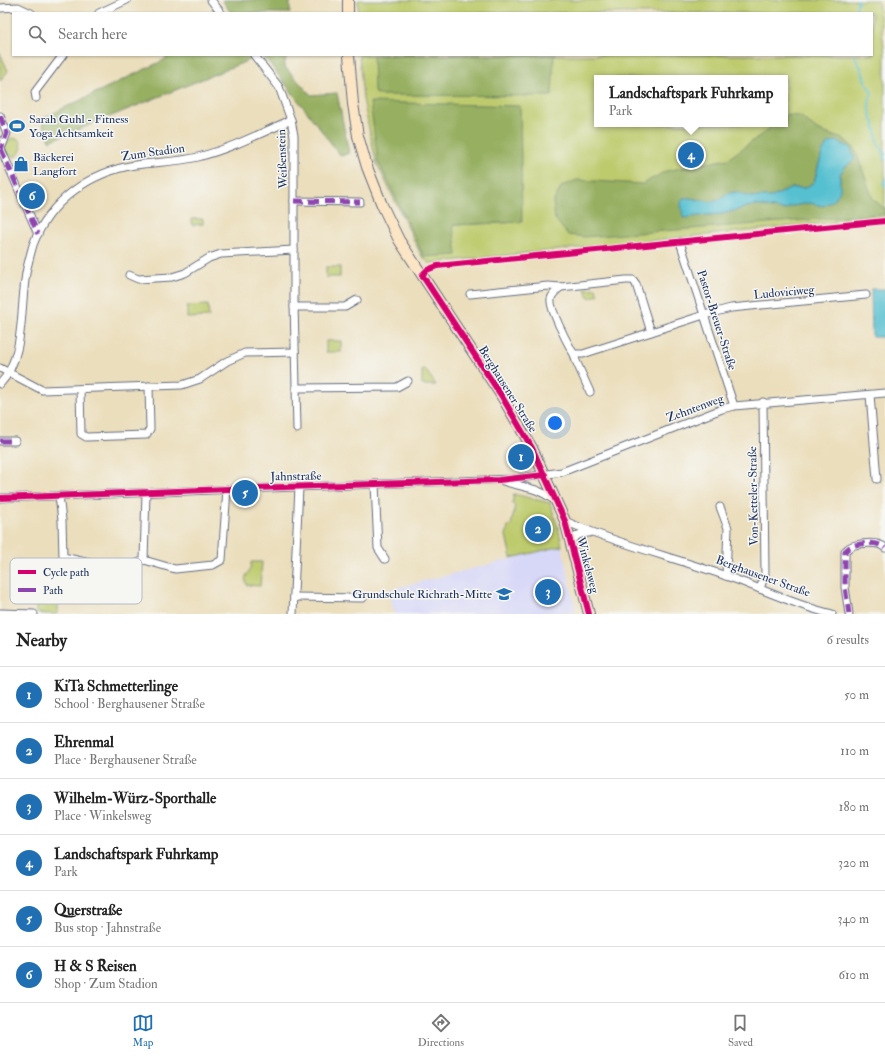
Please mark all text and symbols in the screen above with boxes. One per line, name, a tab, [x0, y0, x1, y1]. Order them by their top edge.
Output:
search box	[12, 12, 873, 56]
icon: search	[26, 23, 48, 45]
text: Search here	[58, 25, 127, 44]
popup	[594, 75, 788, 127]
text: Landschaftspark Fuhrkamp	[609, 84, 773, 103]
text: Park	[609, 103, 632, 119]
place label: Sarah Guhl - Fitness Yoga Achtsamkeit	[29, 112, 129, 141]
sports icon: Sarah Guhl - Fitness Yoga Achtsamkeit	[8, 117, 26, 135]
street label: Weißenstein	[274, 129, 291, 190]
pin: 4	[678, 140, 704, 170]
street label: Zum Stadion	[121, 141, 186, 164]
place label: Bäckerei Langfort	[33, 150, 77, 179]
shop icon: Bäckerei Langfort	[12, 155, 30, 173]
pin: 6	[19, 181, 45, 211]
street label: Pastor-Breuer-Straße	[693, 268, 740, 372]
street label: Ludoviciweg	[753, 282, 816, 303]
street label: Berghausener Straße	[475, 343, 540, 435]
street label: Zehntenweg	[665, 391, 727, 426]
your location	[545, 413, 565, 433]
pin: 1	[508, 442, 534, 472]
street label: Von-Ketteler-Straße	[745, 446, 762, 546]
street label: Jahnstraße	[269, 469, 322, 484]
pin: 5	[232, 478, 258, 508]
pin: 2	[525, 514, 551, 544]
street label: Winkelsweg	[573, 534, 602, 596]
street label: Berghausener Straße	[714, 552, 812, 601]
legend	[10, 558, 142, 604]
text: Cycle path	[43, 566, 89, 580]
pin: 3	[535, 577, 561, 607]
text: Path	[43, 584, 63, 597]
school or university icon: Grundschule Richrath-Mitte	[495, 585, 513, 603]
place label: Grundschule Richrath-Mitte	[352, 587, 492, 602]
text: Nearby	[16, 630, 67, 651]
text: 6 results	[826, 632, 869, 648]
text: KiTa Schmetterlinge	[54, 677, 178, 696]
text: 1	[27, 687, 31, 703]
text: 50 m	[844, 687, 869, 703]
text: School · Berghausener Straße	[54, 696, 205, 712]
text: Ehrenmal	[54, 733, 114, 752]
text: 2	[26, 743, 32, 759]
text: 110 m	[840, 743, 869, 759]
text: Place · Berghausener Straße	[54, 752, 197, 768]
text: Wilhelm-Würz-Sporthalle	[54, 789, 216, 808]
text: 3	[27, 799, 32, 815]
text: 180 m	[839, 799, 869, 815]
text: Place · Winkelsweg	[54, 808, 151, 824]
text: Landschaftspark Fuhrkamp	[54, 845, 218, 864]
text: 4	[25, 855, 33, 871]
text: 320 m	[838, 855, 869, 871]
text: Park	[54, 864, 78, 880]
text: Querstraße	[54, 901, 122, 920]
text: 5	[26, 911, 32, 927]
text: 340 m	[838, 911, 869, 927]
text: Bus stop · Jahnstraße	[54, 920, 161, 936]
text: H & S Reisen	[54, 957, 137, 976]
text: 6	[26, 967, 32, 983]
text: 610 m	[838, 967, 869, 983]
text: Shop · Zum Stadion	[54, 976, 158, 992]
tab: Map	[132, 1012, 154, 1049]
tab: Directions	[418, 1012, 464, 1049]
tab: Saved	[728, 1012, 753, 1049]

